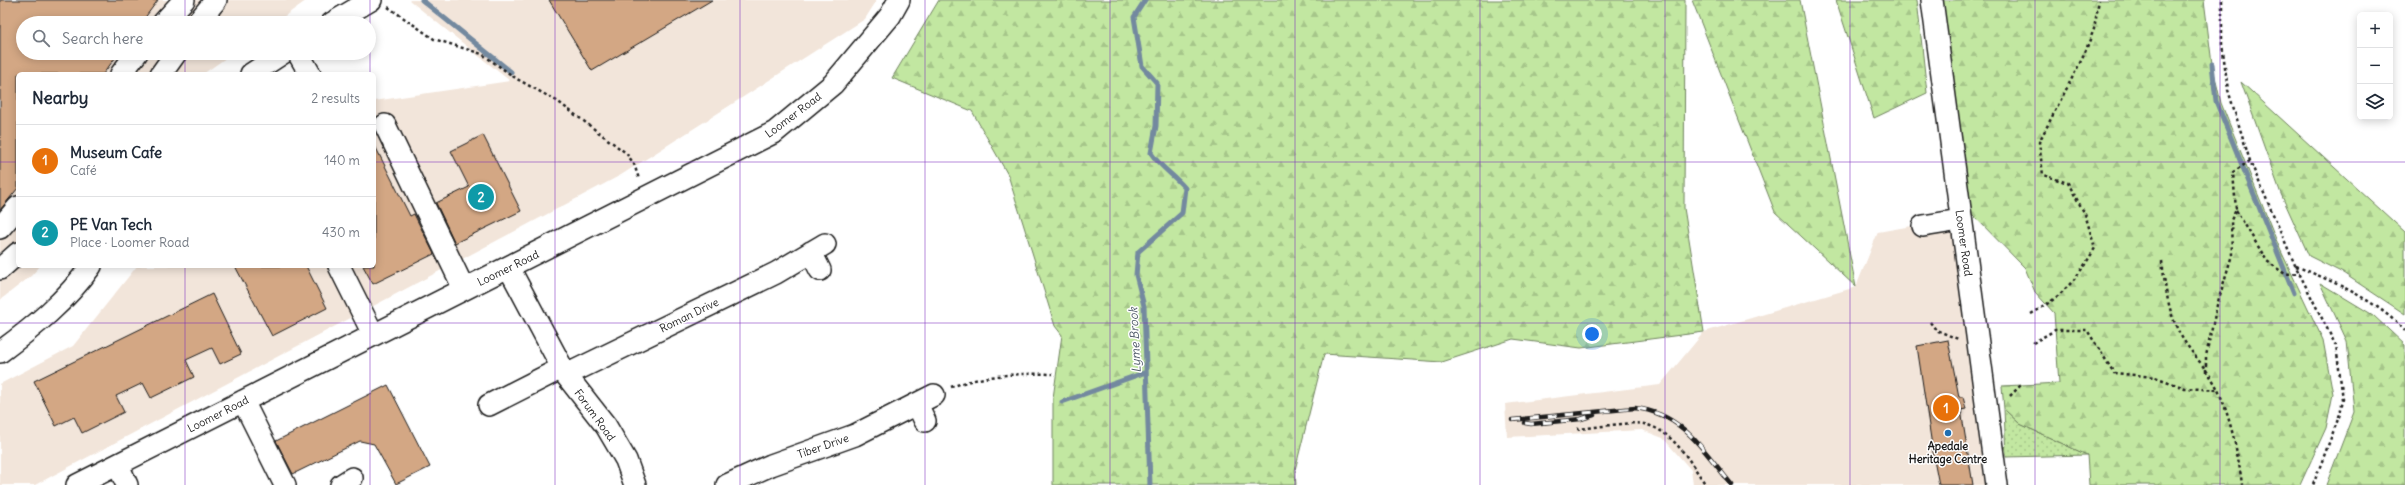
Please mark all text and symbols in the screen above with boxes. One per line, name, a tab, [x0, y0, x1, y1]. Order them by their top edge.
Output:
map controls	[2357, 12, 2393, 120]
button: +	[2357, 12, 2393, 48]
search box	[16, 16, 376, 60]
icon: search	[30, 27, 52, 49]
text: Search here	[62, 29, 143, 48]
button: −	[2357, 48, 2393, 84]
button: layers	[2357, 84, 2393, 120]
text: Nearby	[32, 87, 88, 109]
street label: Loomer Road	[762, 89, 824, 141]
text: 2 results	[311, 90, 360, 107]
text: Museum Cafe	[70, 143, 162, 162]
text: 1	[42, 152, 48, 169]
text: 140 m	[324, 152, 360, 169]
text: Café	[70, 162, 97, 179]
pin: 2	[468, 182, 494, 212]
street label: Loomer Road	[1952, 209, 1976, 278]
text: PE Van Tech	[70, 215, 152, 234]
text: 2	[41, 224, 49, 241]
text: 430 m	[322, 224, 360, 241]
text: Place · Loomer Road	[70, 234, 189, 251]
street label: Loomer Road	[475, 247, 542, 289]
street label: Roman Drive	[657, 295, 721, 335]
water label: Lyme Brook	[1125, 306, 1144, 373]
your location	[1582, 324, 1602, 344]
street label: Forum Road	[571, 386, 619, 444]
street label: Loomer Road	[185, 392, 251, 435]
pin: 1	[1933, 393, 1959, 423]
marker: Apedale Heritage Centre	[1943, 428, 1953, 438]
street label: Tiber Drive	[796, 431, 851, 461]
place label: Apedale Heritage Centre	[1909, 439, 1987, 467]

